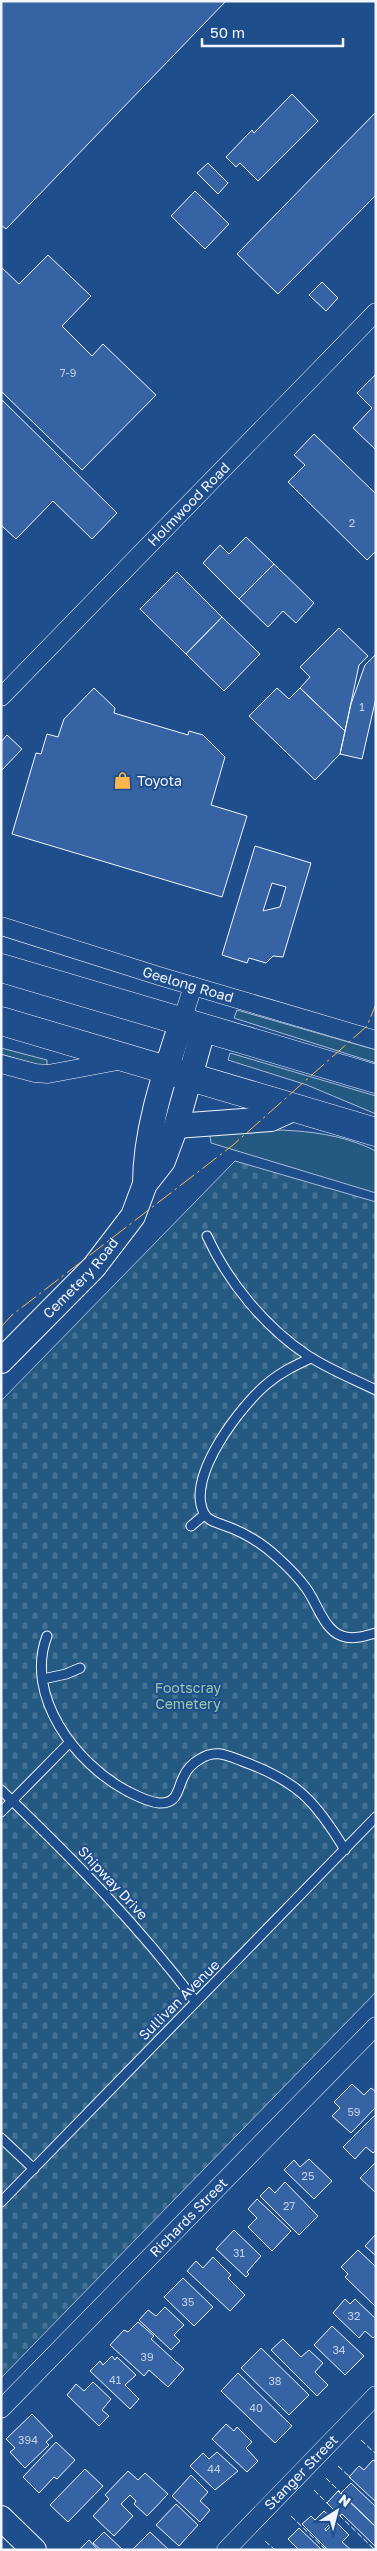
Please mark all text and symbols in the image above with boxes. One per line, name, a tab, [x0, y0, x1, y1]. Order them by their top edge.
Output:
scale bar	[202, 15, 343, 47]
text: 50 m	[210, 23, 245, 41]
house number: 7-9	[60, 366, 76, 379]
street label: Holmwood Road	[144, 459, 233, 549]
house number: 2	[349, 516, 355, 529]
house number: 1	[359, 700, 365, 713]
shop icon: Toyota	[113, 771, 133, 791]
place label: Toyota	[137, 772, 182, 789]
street label: Geelong Road	[141, 962, 236, 1006]
street label: Cemetery Road	[39, 1234, 121, 1322]
park label: Footscray Cemetery	[155, 1679, 221, 1712]
street label: Shipway Drive	[75, 1842, 152, 1923]
street label: Sullivan Avenue	[135, 1956, 222, 2043]
house number: 59	[347, 2105, 361, 2118]
house number: 25	[302, 2169, 314, 2182]
street label: Richards Street	[146, 2174, 231, 2260]
house number: 27	[283, 2199, 295, 2212]
house number: 31	[233, 2246, 245, 2259]
house number: 35	[182, 2295, 194, 2308]
house number: 32	[348, 2309, 360, 2322]
house number: 34	[332, 2343, 346, 2356]
house number: 39	[140, 2350, 154, 2363]
house number: 41	[109, 2373, 121, 2386]
house number: 38	[268, 2374, 282, 2387]
house number: 40	[249, 2401, 263, 2414]
street label: Stanger Street	[261, 2431, 341, 2513]
house number: 394	[18, 2433, 38, 2446]
house number: 44	[207, 2462, 221, 2475]
north arrow	[312, 2486, 362, 2536]
text: N	[336, 2490, 354, 2510]

